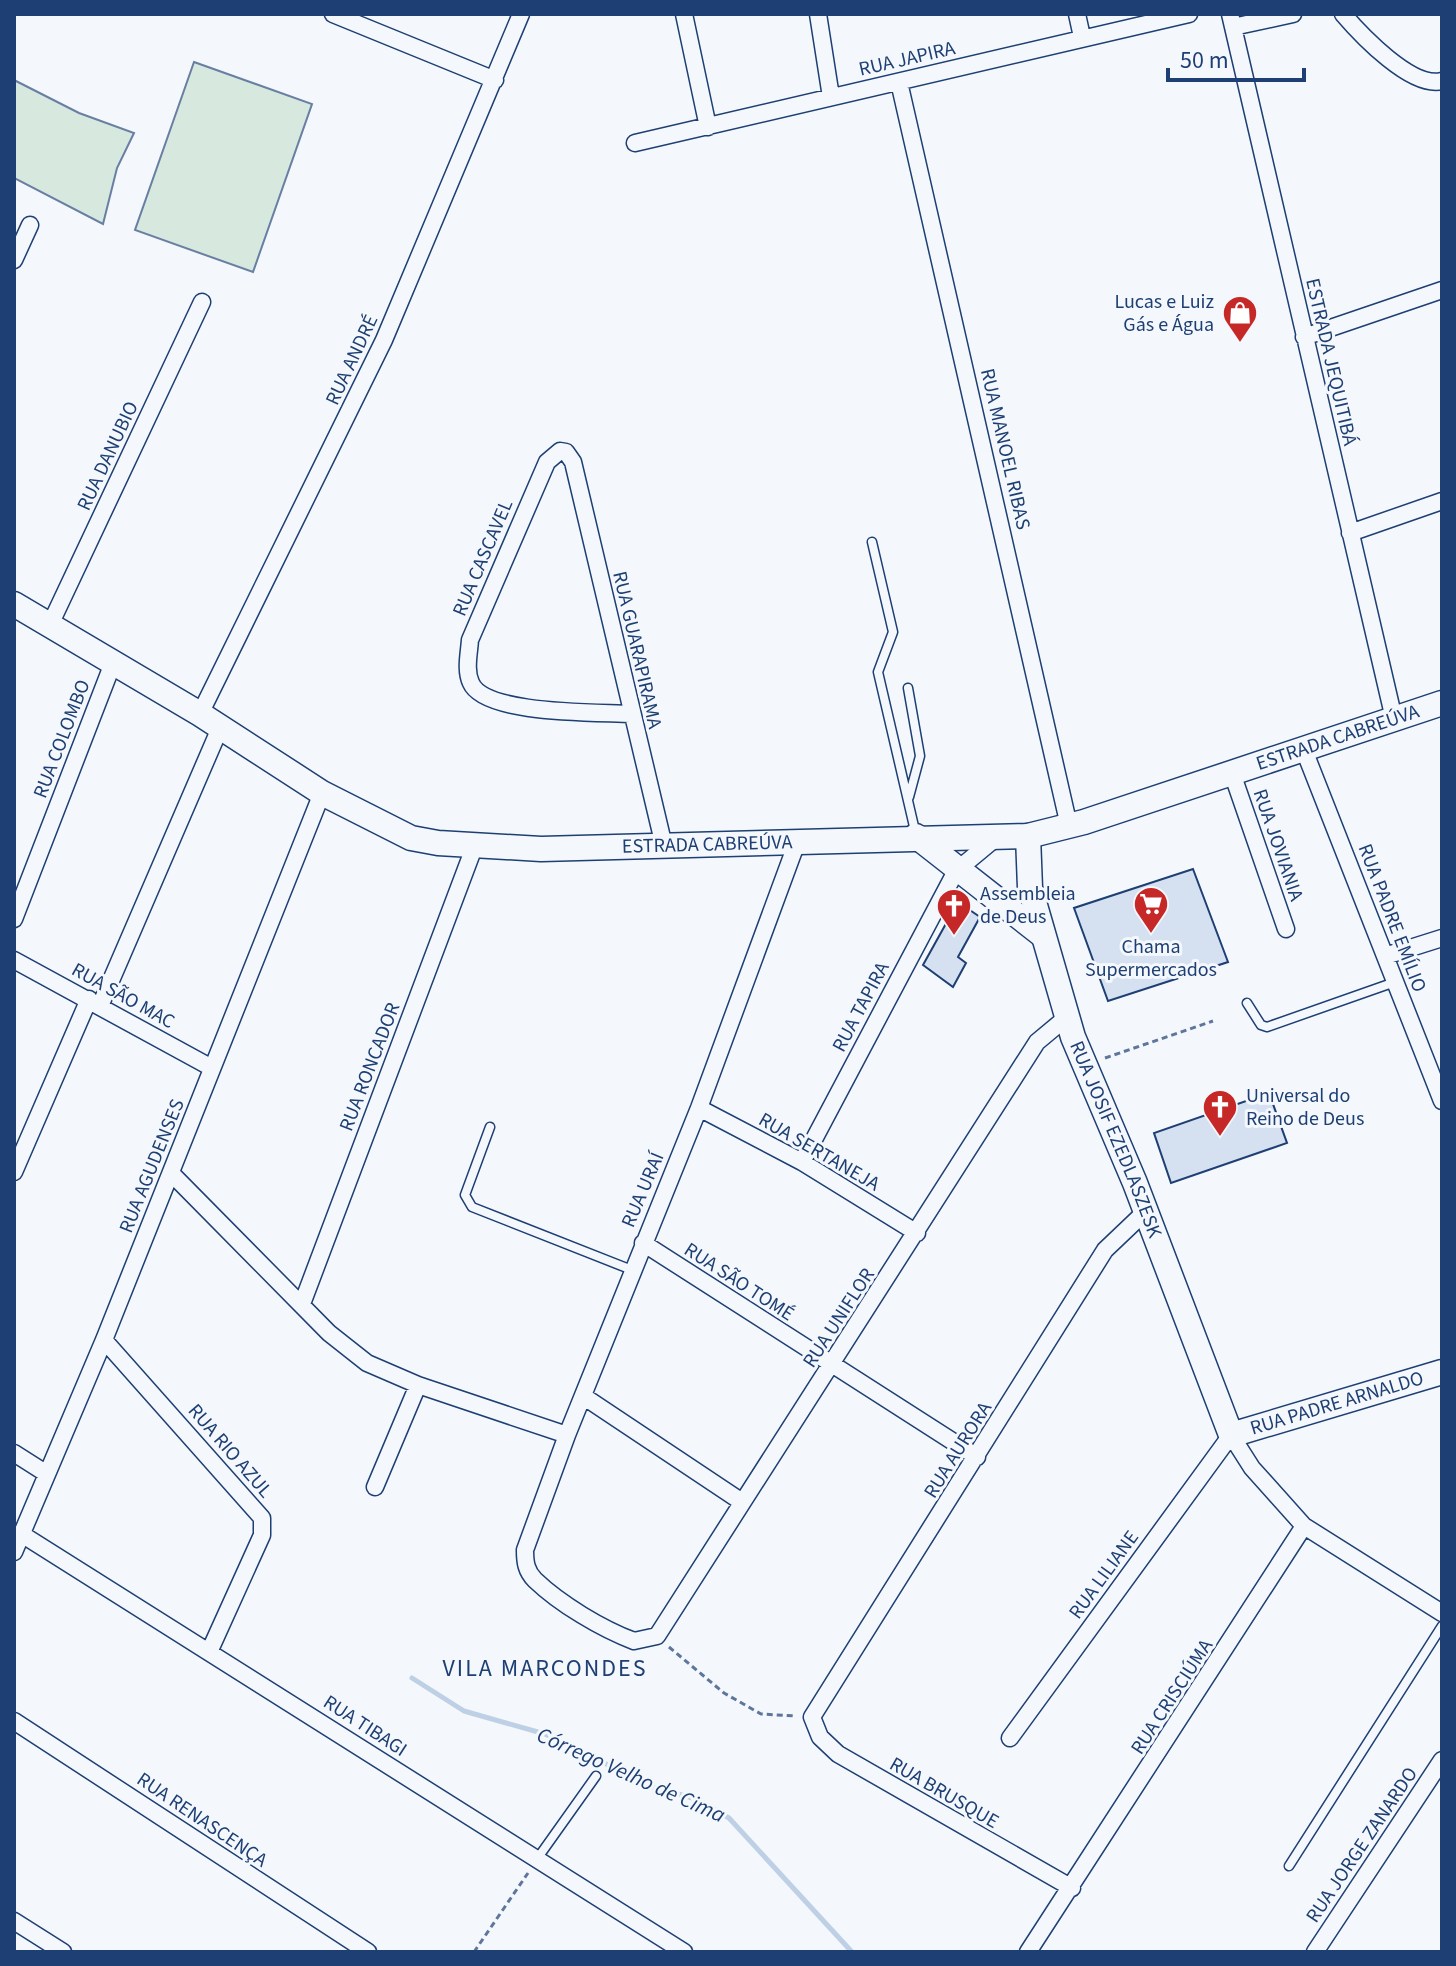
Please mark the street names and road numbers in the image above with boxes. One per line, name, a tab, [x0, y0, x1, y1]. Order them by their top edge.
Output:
street label: RUA JAPIRA	[856, 34, 958, 84]
street label: ESTRADA JEQUITIBÁ	[1298, 276, 1364, 448]
street label: RUA ANDRÉ	[319, 310, 385, 410]
street label: RUA MANOEL RIBAS	[973, 366, 1037, 532]
street label: RUA DANUBIO	[70, 397, 146, 515]
street label: RUA CASCAVEL	[446, 495, 520, 621]
street label: RUA GUARAPIRAMA	[605, 568, 669, 732]
street label: RUA COLOMBO	[27, 676, 97, 802]
street label: ESTRADA CABREÚVA	[1252, 697, 1423, 778]
street label: RUA JOVIANIA	[1246, 785, 1310, 905]
street label: ESTRADA CABREÚVA	[622, 828, 793, 861]
street label: RUA PADRE EMÍLIO	[1351, 840, 1433, 996]
street label: RUA SÃO MAC	[66, 956, 180, 1036]
street label: RUA TAPIRA	[826, 957, 897, 1057]
street label: RUA RONCADOR	[333, 999, 407, 1135]
street label: RUA JOSIF EZEDLASZESK	[1062, 1037, 1169, 1242]
street label: RUA AGUDENSES	[112, 1095, 192, 1237]
street label: RUA SERTANEJA	[753, 1106, 885, 1198]
street label: RUA URAÍ	[615, 1147, 672, 1232]
street label: RUA SÃO TOMÉ	[679, 1236, 799, 1328]
street label: RUA UNIFLOR	[796, 1263, 882, 1373]
street label: RUA PADRE ARNALDO	[1247, 1364, 1427, 1442]
street label: RUA AURORA	[917, 1396, 999, 1504]
street label: RUA RIO AZUL	[181, 1398, 279, 1504]
street label: RUA LILIANE	[1062, 1525, 1146, 1625]
street label: RUA CRISCIÚMA	[1124, 1634, 1220, 1760]
street label: RUA TIBAGI	[318, 1688, 412, 1764]
street label: RUA BRUSQUE	[884, 1750, 1004, 1836]
street label: RUA JORGE ZANARDO	[1299, 1762, 1425, 1928]
street label: RUA RENASCENÇA	[131, 1766, 273, 1874]

